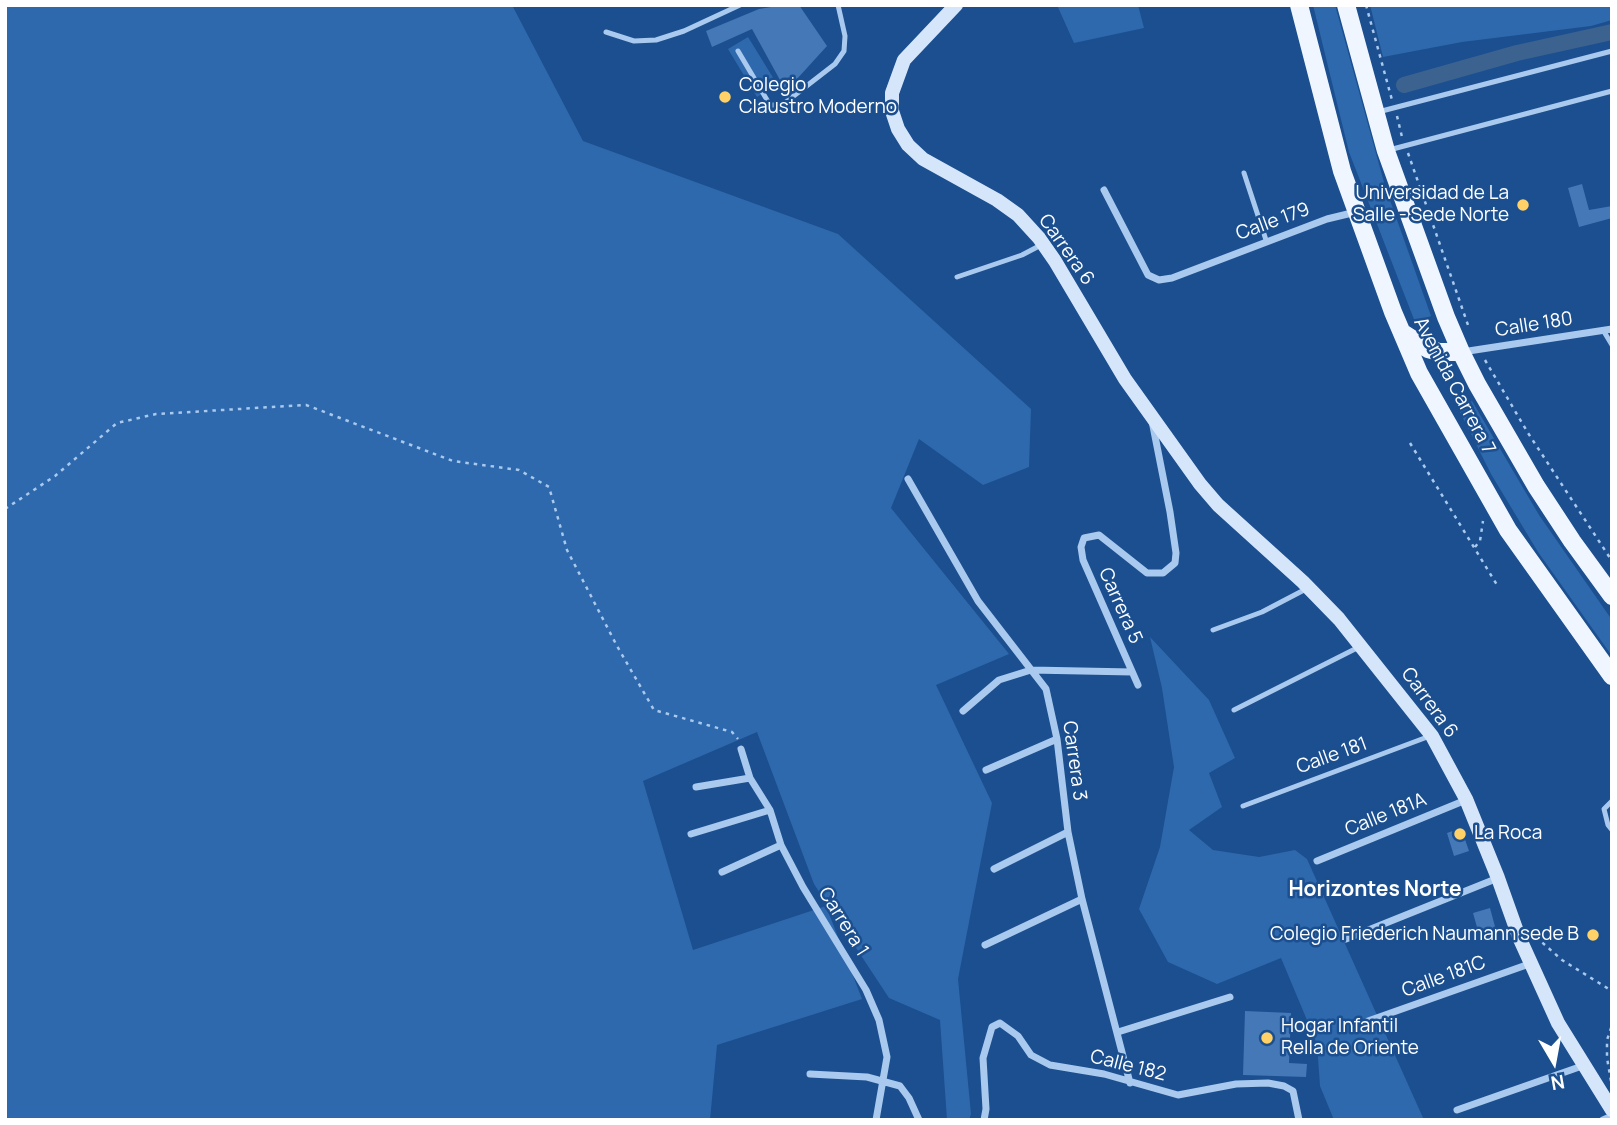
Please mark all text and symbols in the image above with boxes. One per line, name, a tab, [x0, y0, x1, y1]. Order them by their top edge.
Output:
place label: Colegio Claustro Moderno	[739, 75, 897, 119]
marker: Colegio Claustro Moderno	[717, 89, 733, 105]
place label: Universidad de La Salle - Sede Norte	[1353, 183, 1509, 227]
marker: Universidad de La Salle - Sede Norte	[1515, 197, 1531, 213]
street label: Calle 179	[1233, 198, 1313, 246]
street label: Carrera 6	[1033, 210, 1099, 290]
street label: Calle 180	[1494, 308, 1574, 342]
street label: Avenida Carrera 7	[1408, 314, 1500, 458]
street label: Carrera 5	[1093, 565, 1147, 647]
street label: Carrera 6	[1396, 663, 1462, 743]
street label: Carrera 3	[1057, 720, 1091, 802]
street label: Calle 181	[1293, 733, 1371, 779]
street label: Calle 181A	[1342, 788, 1430, 842]
place label: La Roca	[1474, 823, 1542, 845]
marker: La Roca	[1452, 826, 1468, 842]
district label: Horizontes Norte	[1288, 877, 1462, 903]
street label: Carrera 1	[813, 883, 873, 961]
place label: Colegio Friederich Naumann sede B	[1270, 924, 1579, 946]
marker: Colegio Friederich Naumann sede B	[1585, 927, 1601, 943]
street label: Calle 181C	[1399, 951, 1489, 1003]
place label: Hogar Infantil Rella de Oriente	[1281, 1016, 1419, 1060]
north arrow	[1519, 1027, 1589, 1097]
marker: Hogar Infantil Rella de Oriente	[1259, 1030, 1275, 1046]
street label: Calle 182	[1088, 1046, 1168, 1086]
text: N	[1549, 1069, 1567, 1097]

